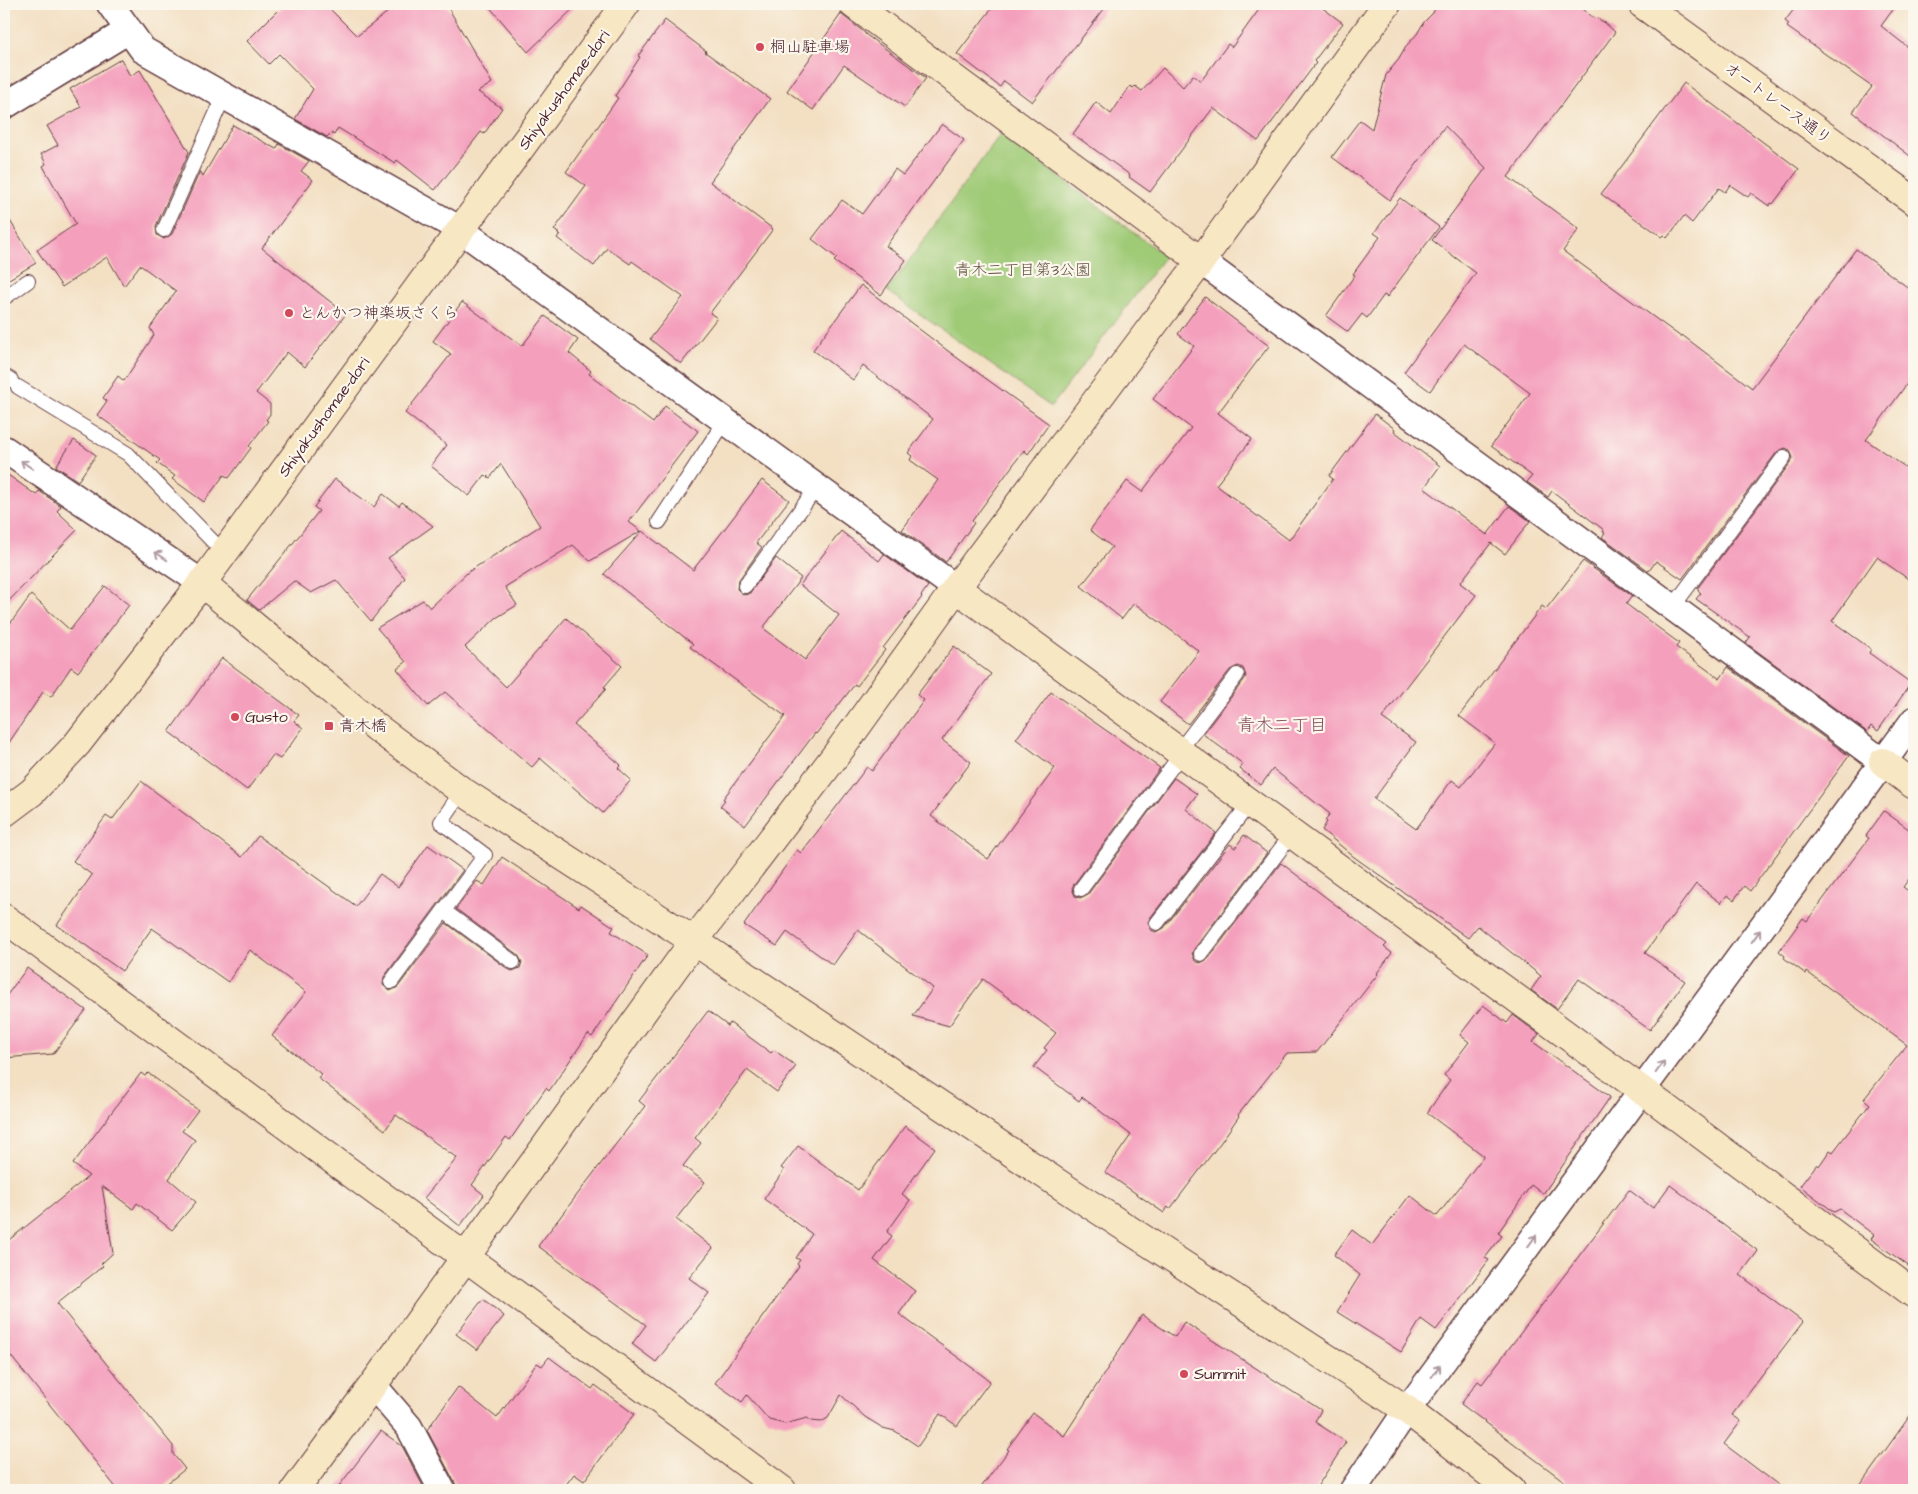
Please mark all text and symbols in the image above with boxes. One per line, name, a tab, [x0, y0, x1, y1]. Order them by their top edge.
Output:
street label: Shiyakushomae-dori	[513, 25, 616, 155]
place label: 桐山駐車場	[770, 36, 850, 58]
marker: 桐山駐車場	[754, 41, 766, 53]
street label: オートレース通り	[1720, 57, 1836, 149]
park label: 青木二丁目第3公園	[955, 259, 1091, 281]
place label: とんかつ神楽坂さくら	[299, 302, 459, 324]
marker: とんかつ神楽坂さくら	[283, 307, 295, 319]
street label: Shiyakushomae-dori	[273, 352, 376, 482]
one-way arrow	[20, 460, 34, 470]
one-way arrow	[155, 551, 169, 561]
place label: Gusto	[245, 706, 288, 728]
marker: Gusto	[229, 711, 241, 723]
district label: 青木二丁目	[1237, 713, 1327, 738]
place label: 青木橋	[339, 715, 387, 737]
marker: 青木橋	[323, 720, 335, 732]
one-way arrow	[1750, 930, 1761, 943]
one-way arrow	[1654, 1061, 1665, 1075]
one-way arrow	[1527, 1234, 1537, 1248]
place label: Summit	[1194, 1363, 1247, 1385]
one-way arrow	[1430, 1365, 1441, 1378]
marker: Summit	[1178, 1368, 1190, 1380]

